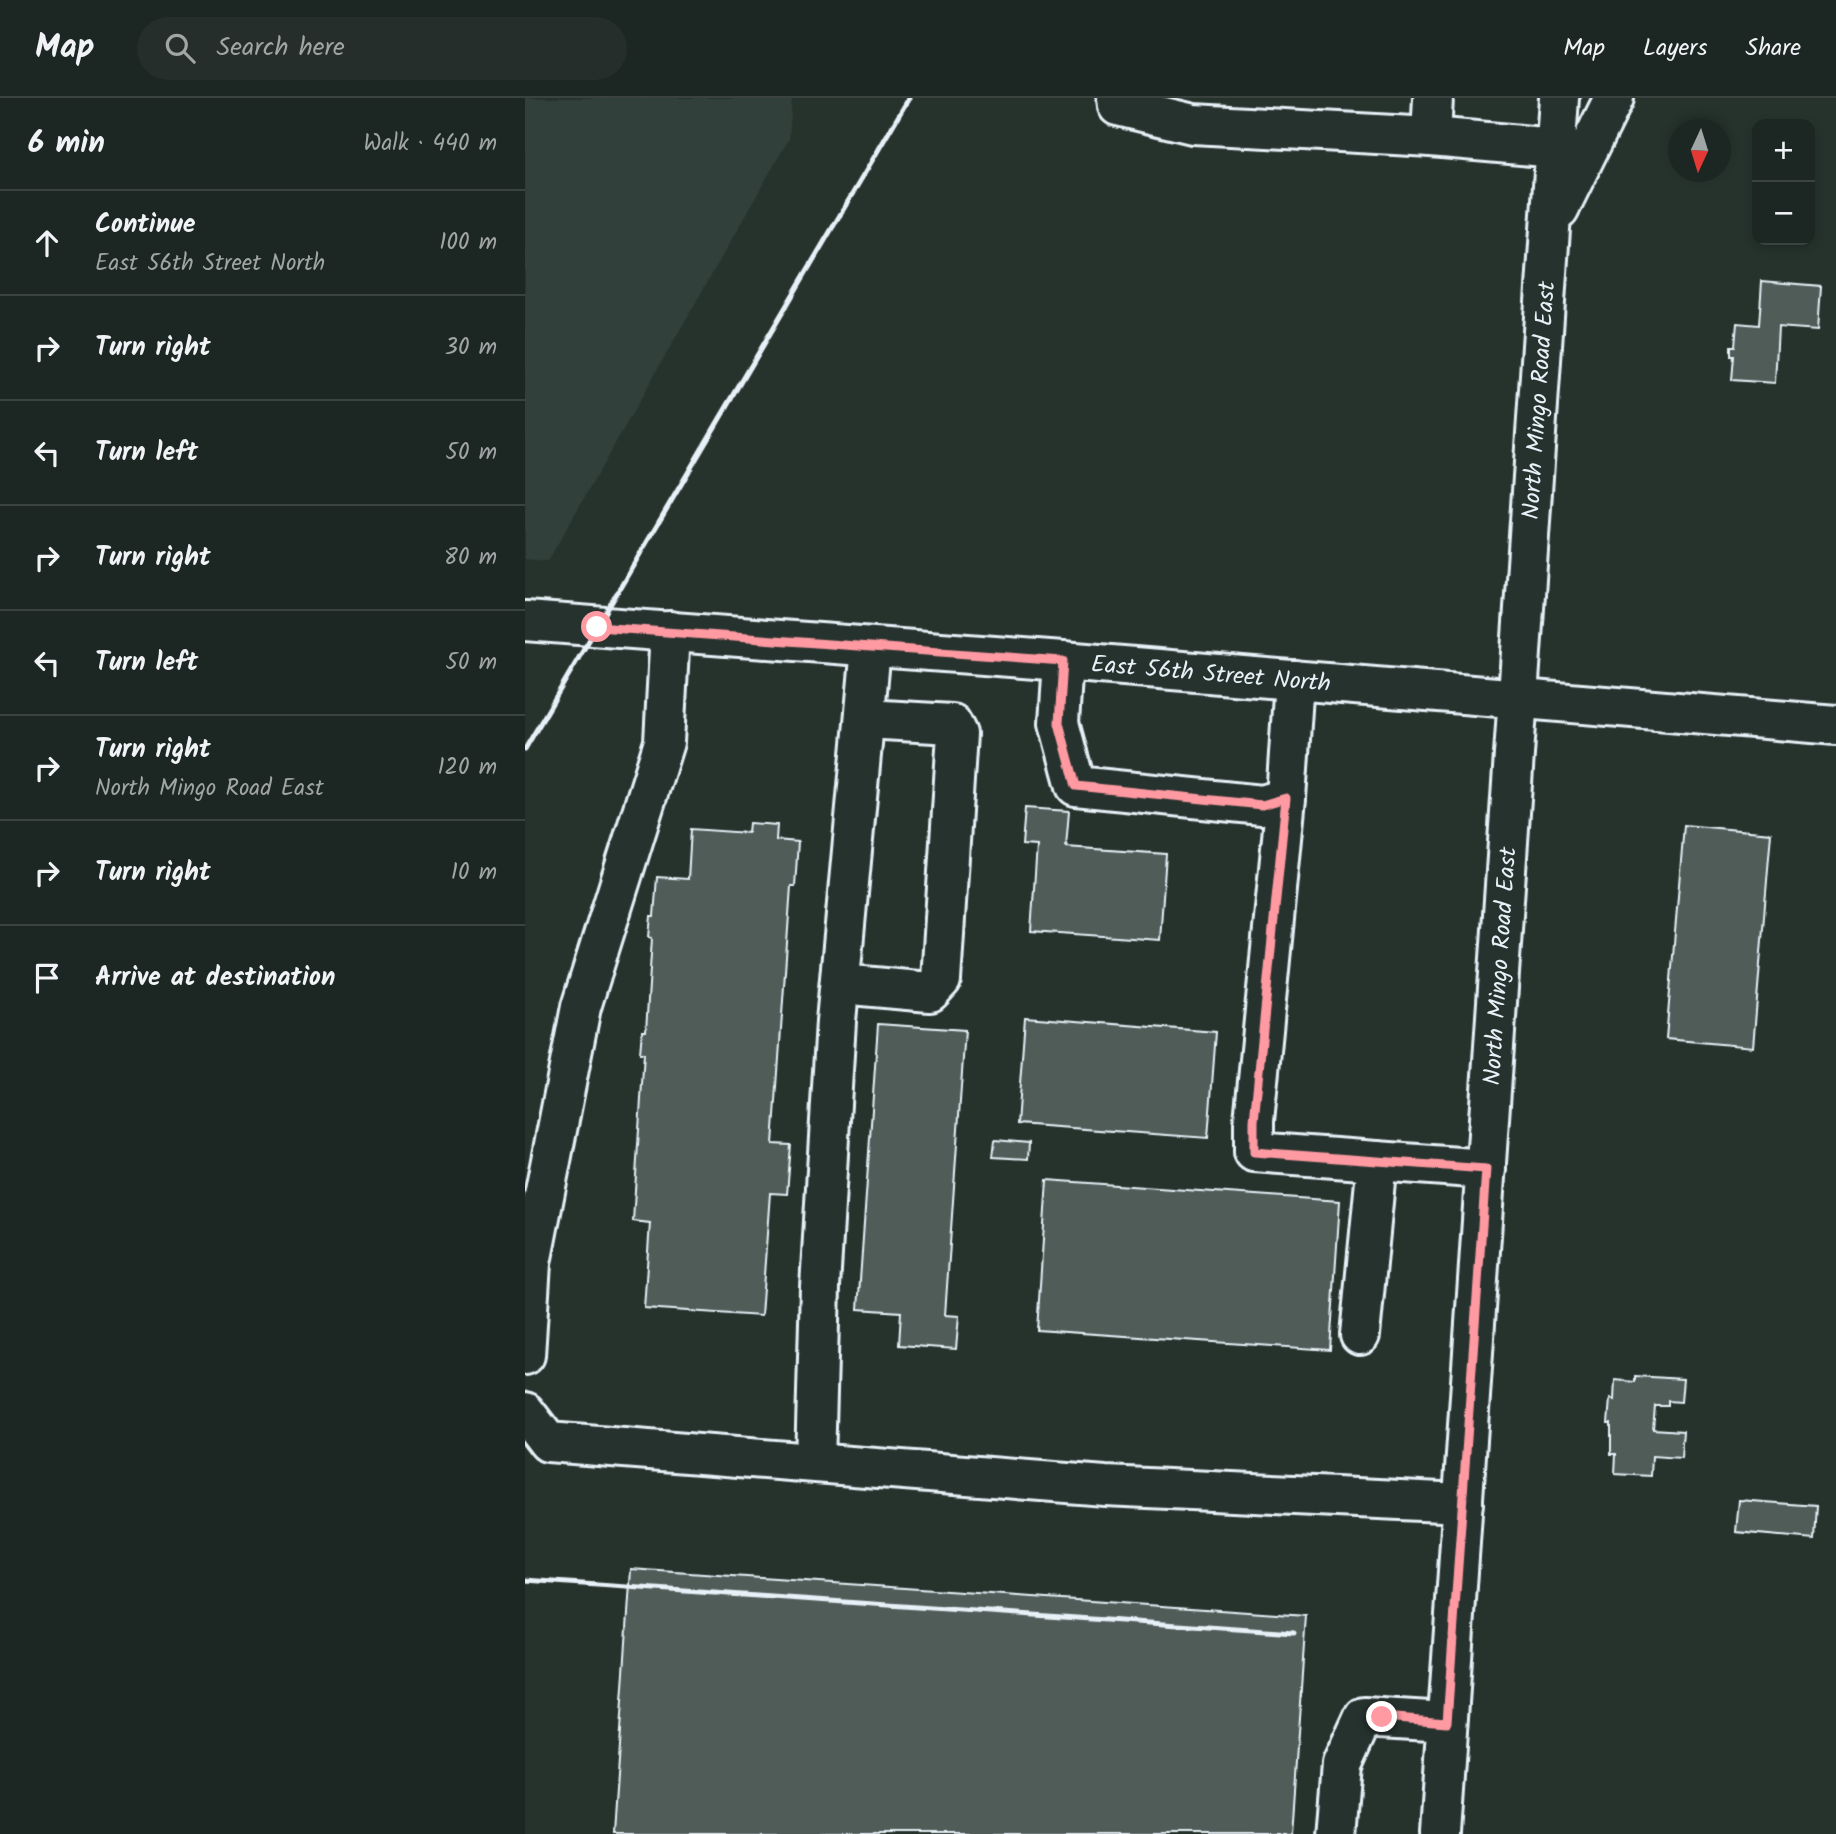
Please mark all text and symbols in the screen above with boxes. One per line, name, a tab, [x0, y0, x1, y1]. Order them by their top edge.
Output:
search box	[137, 17, 627, 80]
text: Map	[35, 22, 95, 75]
text: Search here	[217, 27, 345, 69]
icon: search	[161, 29, 199, 67]
text: Map	[1563, 29, 1605, 68]
text: Layers	[1643, 29, 1707, 68]
text: Share	[1745, 29, 1801, 68]
north arrow	[1668, 119, 1731, 182]
map controls	[1752, 119, 1815, 245]
button: +	[1752, 119, 1815, 182]
text: 6 min	[28, 120, 105, 168]
text: Walk · 440 m	[364, 126, 497, 162]
button: −	[1752, 182, 1815, 245]
text: Continue	[95, 204, 196, 246]
icon: ahead	[28, 224, 66, 262]
text: 100 m	[439, 225, 497, 261]
text: East 56th Street North	[95, 246, 325, 282]
street label: North Mingo Road East	[1512, 279, 1567, 521]
text: Turn right	[95, 327, 211, 369]
icon: right	[28, 329, 66, 367]
text: 30 m	[445, 330, 497, 366]
text: Turn left	[95, 432, 198, 474]
icon: left	[28, 434, 66, 472]
text: 50 m	[446, 435, 497, 471]
text: Turn right	[95, 537, 211, 579]
icon: right	[28, 539, 66, 577]
text: 80 m	[444, 540, 497, 576]
route start	[581, 611, 612, 642]
text: Turn left	[95, 642, 198, 684]
icon: left	[28, 644, 66, 682]
text: 50 m	[446, 645, 497, 681]
street label: East 56th Street North	[1090, 645, 1332, 704]
text: Turn right	[95, 729, 211, 771]
icon: right	[28, 749, 66, 787]
text: 120 m	[437, 750, 497, 786]
text: North Mingo Road East	[95, 771, 324, 807]
street label: North Mingo Road East	[1473, 845, 1529, 1087]
text: Turn right	[95, 852, 211, 894]
icon: right	[28, 854, 66, 892]
text: 10 m	[451, 855, 497, 891]
text: Arrive at destination	[95, 957, 335, 999]
icon: arrive	[28, 959, 66, 997]
route end	[1366, 1701, 1397, 1732]

